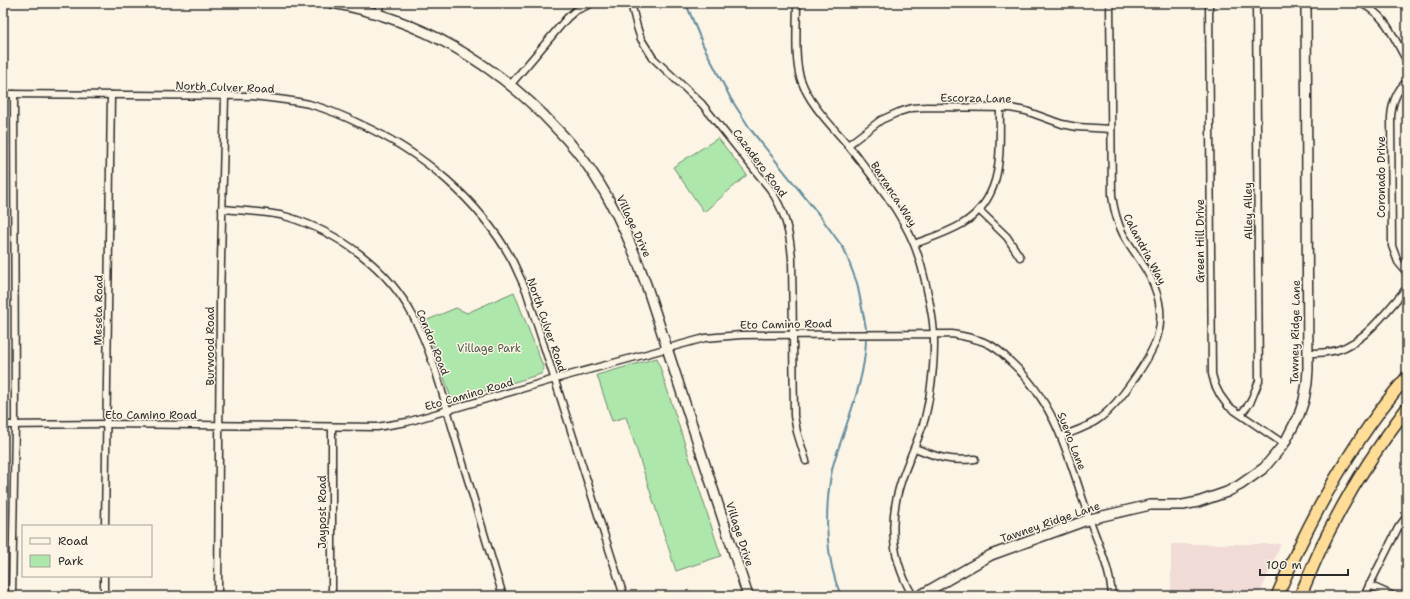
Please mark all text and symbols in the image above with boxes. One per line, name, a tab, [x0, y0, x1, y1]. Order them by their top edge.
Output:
street label: North Culver Road	[175, 78, 275, 97]
street label: Escorza Lane	[940, 90, 1012, 107]
street label: Cazadero Road	[729, 126, 790, 201]
street label: Coronado Drive	[1374, 136, 1389, 218]
street label: Barranca Way	[867, 159, 920, 230]
street label: Alley Alley	[1240, 182, 1257, 240]
street label: Village Drive	[613, 193, 655, 260]
street label: Green Hill Drive	[1193, 199, 1208, 283]
street label: Calandria Way	[1119, 211, 1170, 287]
street label: Meseta Road	[90, 275, 107, 345]
street label: North Culver Road	[523, 276, 570, 375]
street label: Tawney Ridge Lane	[1287, 280, 1304, 384]
street label: Burwood Road	[203, 307, 218, 385]
street label: Condor Road	[413, 307, 453, 377]
street label: Eto Camino Road	[740, 316, 832, 333]
park label: Village Park	[457, 341, 521, 356]
street label: Eto Camino Road	[423, 375, 515, 414]
street label: Eto Camino Road	[105, 408, 197, 423]
street label: Sueno Lane	[1054, 410, 1089, 472]
street label: Jaypost Road	[315, 475, 330, 549]
street label: Tawney Ridge Lane	[998, 498, 1102, 547]
street label: Village Drive	[722, 500, 757, 569]
legend	[22, 525, 152, 577]
text: Road	[58, 533, 89, 549]
scale bar	[1260, 551, 1348, 577]
text: Park	[58, 553, 84, 569]
text: 100 m	[1266, 557, 1302, 573]

